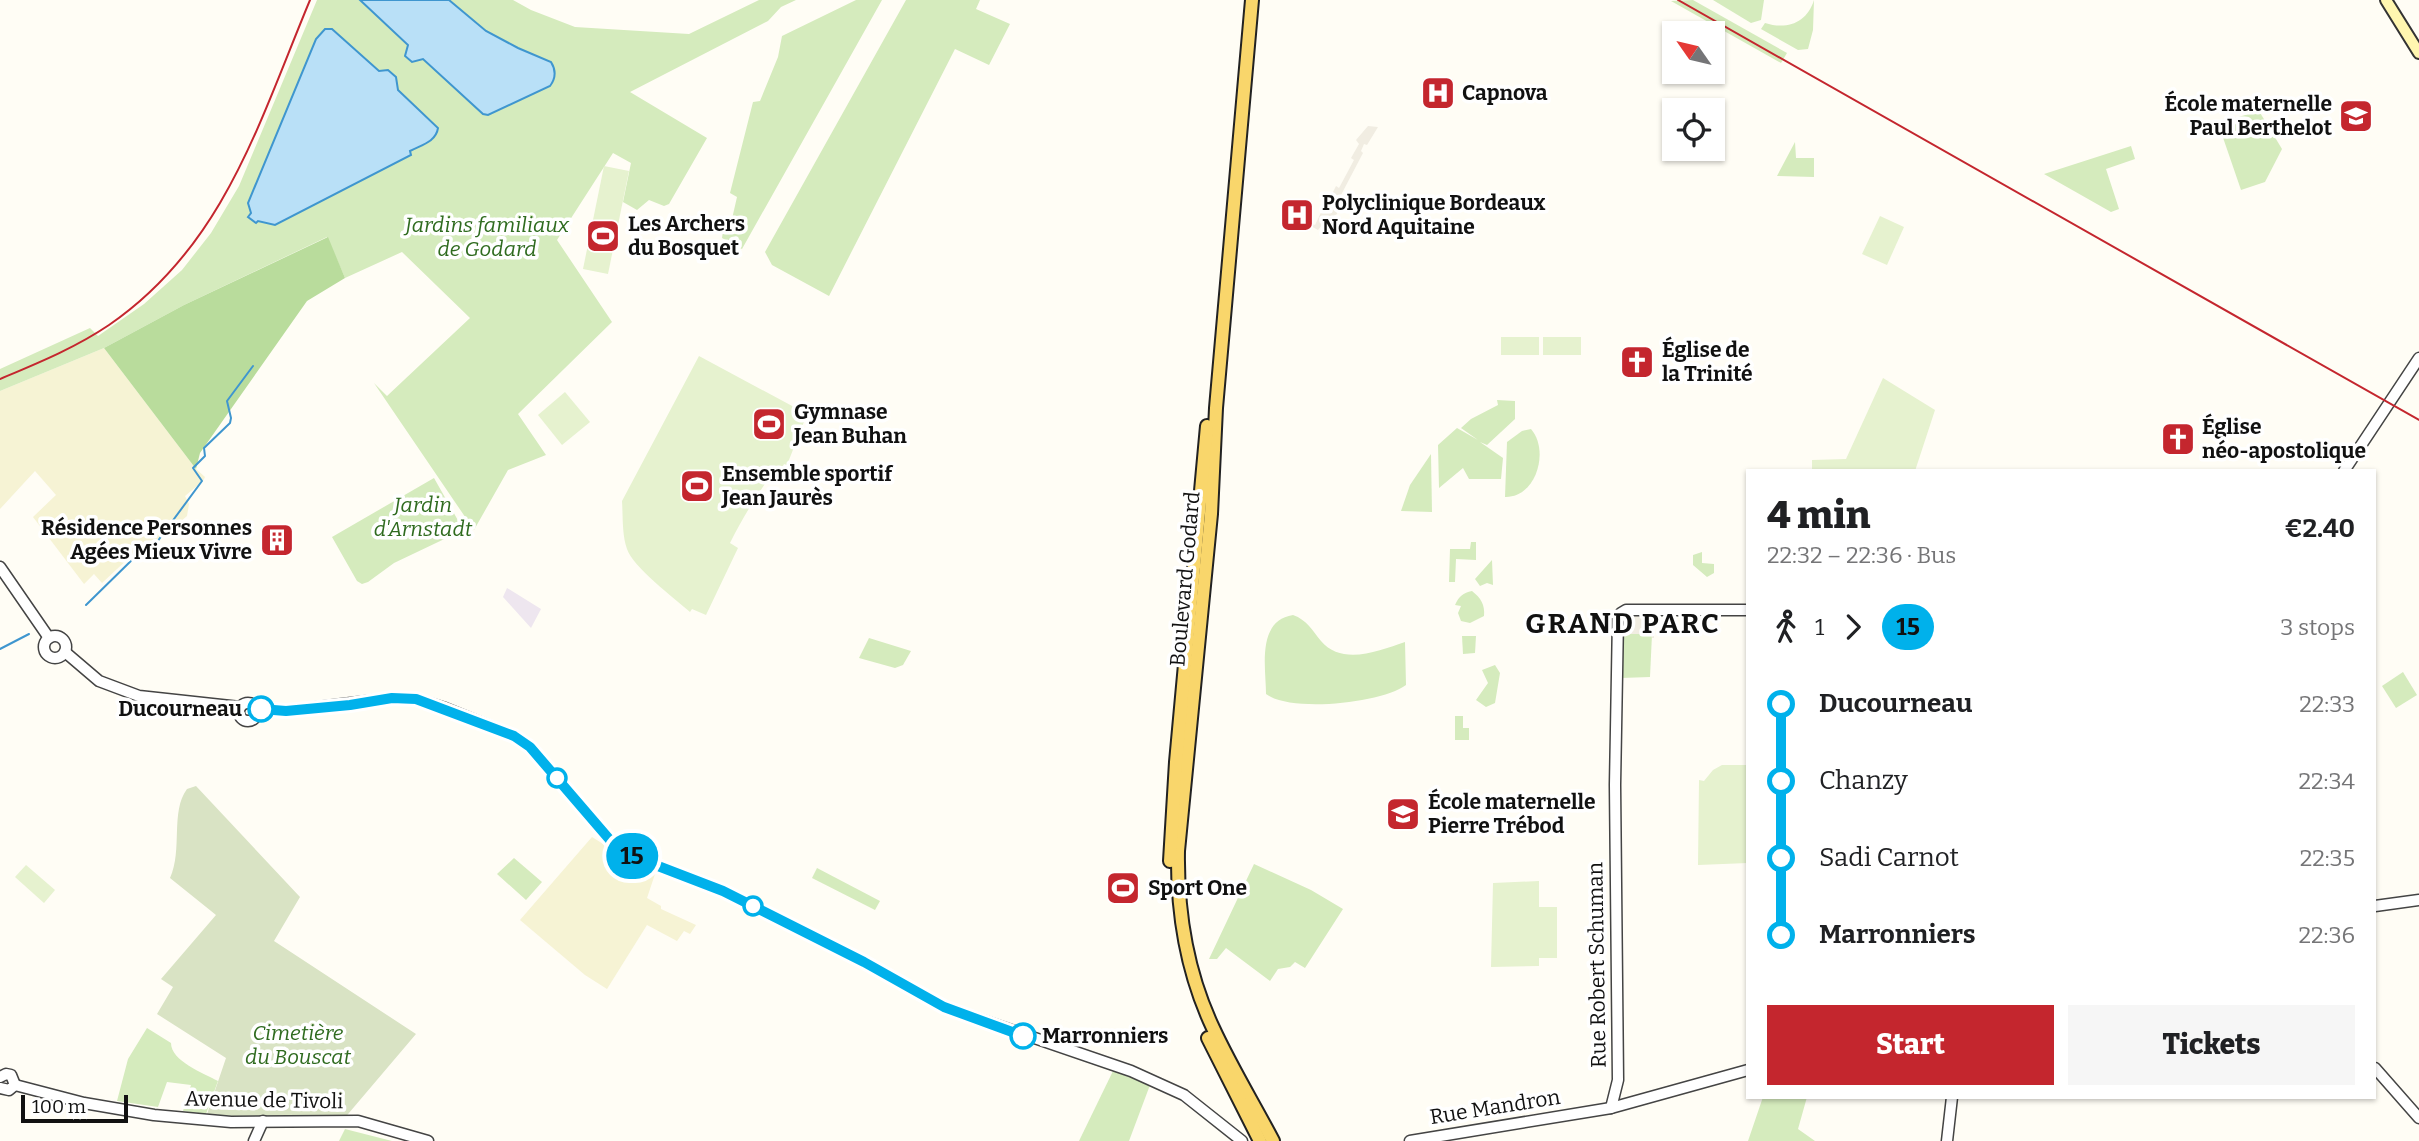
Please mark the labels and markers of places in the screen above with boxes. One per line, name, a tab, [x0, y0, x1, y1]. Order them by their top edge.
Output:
hospital icon: Capnova	[1419, 74, 1457, 112]
place label: Capnova	[1462, 80, 1548, 106]
place label: École maternelle Paul Berthelot	[2164, 90, 2333, 141]
school or university icon: École maternelle Paul Berthelot	[2337, 97, 2375, 135]
place label: Polyclinique Bordeaux Nord Aquitaine	[1322, 190, 1546, 240]
hospital icon: Polyclinique Bordeaux Nord Aquitaine	[1278, 196, 1316, 234]
place label: Les Archers du Bosquet	[628, 211, 745, 261]
sports icon: Les Archers du Bosquet	[584, 217, 622, 255]
place label: Église de la Trinité	[1662, 336, 1753, 387]
church icon: Église de la Trinité	[1618, 343, 1656, 381]
place label: Gymnase Jean Buhan	[793, 399, 907, 449]
sports icon: Gymnase Jean Buhan	[750, 405, 788, 443]
place label: Église néo-apostolique	[2202, 413, 2366, 464]
church icon: Église néo-apostolique	[2159, 420, 2197, 458]
place label: Ensemble sportif Jean Jaurès	[721, 461, 894, 511]
sports icon: Ensemble sportif Jean Jaurès	[678, 467, 716, 505]
place label: Résidence Personnes Agées Mieux Vivre	[41, 515, 252, 565]
building icon: Résidence Personnes Agées Mieux Vivre	[258, 521, 296, 559]
place label: Ducourneau	[118, 696, 242, 722]
marker: Ducourneau	[248, 696, 274, 722]
unlabelled marker	[547, 768, 567, 788]
place label: École maternelle Pierre Trébod	[1428, 788, 1596, 839]
school or university icon: École maternelle Pierre Trébod	[1384, 795, 1422, 833]
sports icon: Sport One	[1104, 869, 1142, 907]
place label: Sport One	[1148, 875, 1247, 901]
unlabelled marker	[743, 896, 763, 916]
marker: Marronniers	[1010, 1023, 1036, 1049]
place label: Marronniers	[1042, 1023, 1168, 1049]

